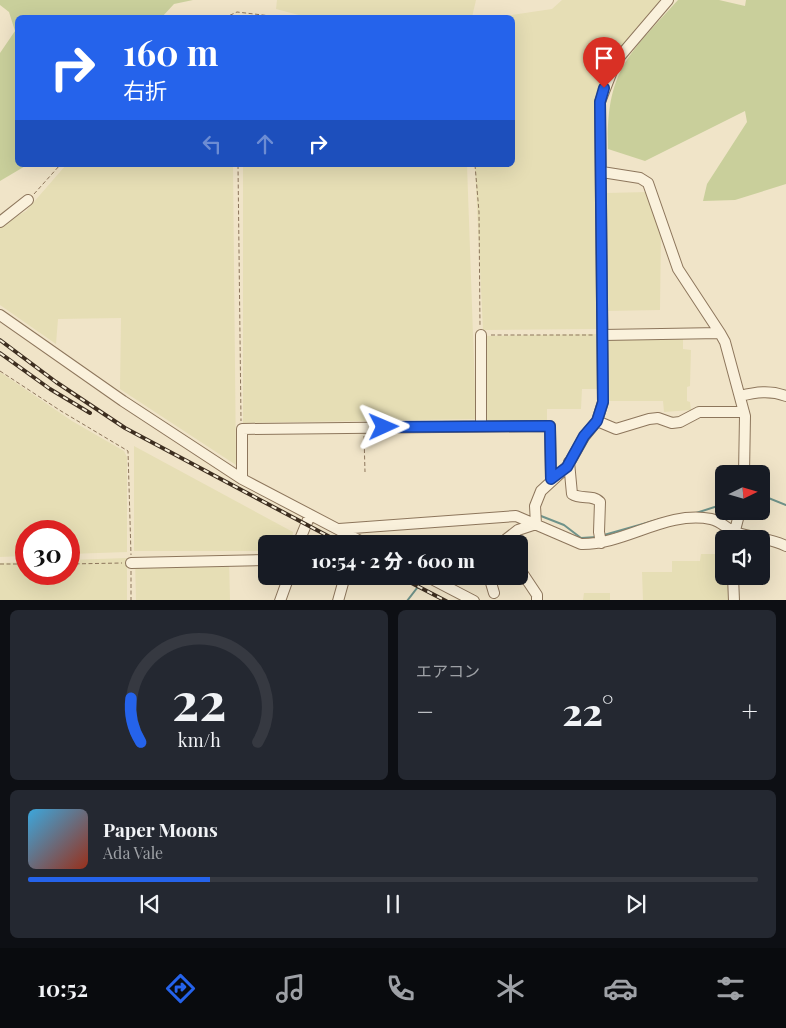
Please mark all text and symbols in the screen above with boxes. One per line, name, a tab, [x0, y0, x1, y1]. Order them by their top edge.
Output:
text: 160 m	[123, 28, 218, 75]
icon: right	[40, 35, 105, 100]
pin	[583, 37, 625, 88]
icon: arrive	[590, 44, 618, 72]
text: 右折	[123, 75, 167, 105]
icon: left	[198, 130, 226, 158]
icon: ahead	[251, 130, 279, 158]
icon: right	[304, 130, 332, 158]
position arrow	[357, 400, 409, 452]
north arrow	[715, 465, 770, 520]
map controls	[715, 465, 770, 585]
speed limit sign: 30	[15, 520, 80, 585]
button: sound	[715, 530, 770, 585]
text: 10:54 · 2 分 · 600 m	[311, 547, 475, 573]
text: エアコン	[416, 660, 480, 681]
text: 22	[172, 665, 226, 734]
text: 22°	[562, 685, 614, 736]
text: −	[416, 692, 434, 729]
text: +	[742, 692, 758, 729]
text: km/h	[178, 728, 221, 751]
text: Paper Moons	[103, 816, 218, 842]
text: Ada Vale	[103, 842, 163, 863]
icon: previous	[136, 890, 164, 918]
icon: pause	[379, 890, 407, 918]
icon: next	[622, 890, 650, 918]
icon: directions	[163, 971, 198, 1006]
icon: music	[273, 971, 308, 1006]
icon: phone	[383, 971, 418, 1006]
icon: climate	[493, 971, 528, 1006]
icon: car	[603, 971, 638, 1006]
icon: filters	[713, 971, 748, 1006]
text: 10:52	[38, 973, 88, 1003]

